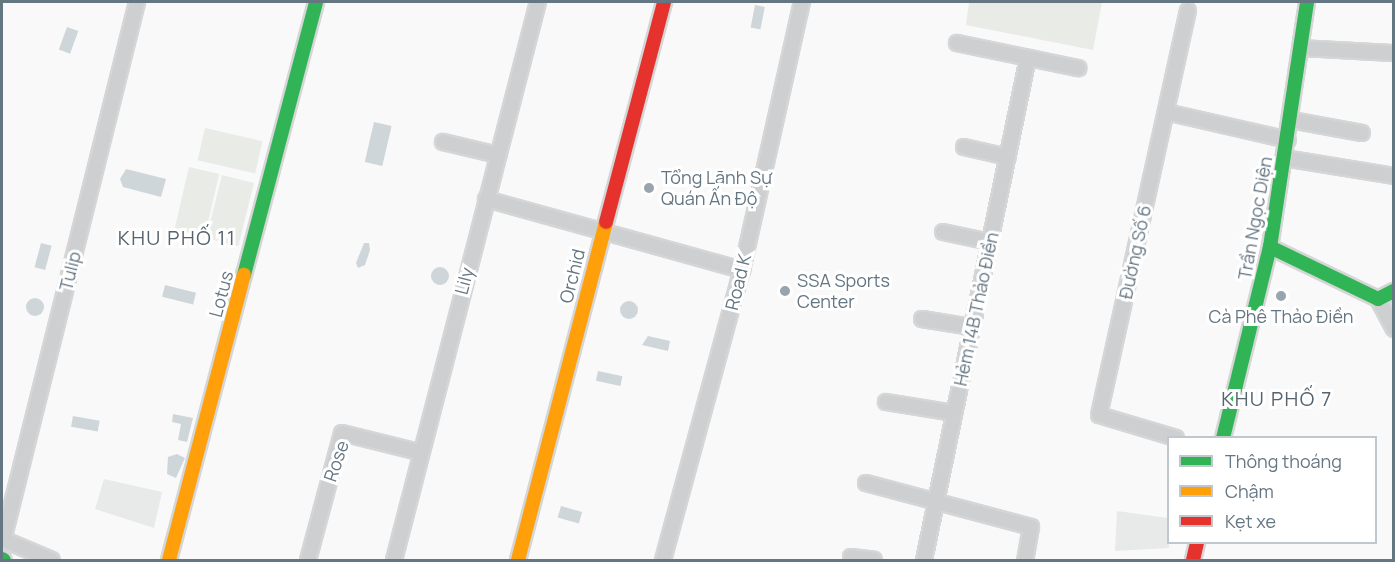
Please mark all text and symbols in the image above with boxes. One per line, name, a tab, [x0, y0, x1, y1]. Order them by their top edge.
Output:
street label: Trần Ngọc Diện	[1234, 155, 1276, 281]
place label: Tổng Lãnh Sự Quán Ấn Độ	[661, 167, 772, 210]
marker: Tổng Lãnh Sự Quán Ấn Độ	[642, 181, 656, 195]
street label: Đường Số 6	[1115, 203, 1155, 301]
district label: KHU PHỐ 11	[118, 225, 236, 249]
street label: Hẻm 14B Thảo Điền	[949, 230, 1003, 388]
street label: Orchid	[555, 247, 589, 305]
street label: Tulip	[55, 249, 85, 293]
street label: Road K	[721, 252, 755, 312]
street label: Lily	[450, 265, 478, 297]
street label: Lotus	[204, 268, 238, 320]
place label: SSA Sports Center	[797, 270, 890, 312]
marker: SSA Sports Center	[778, 284, 792, 298]
marker: Cà Phê Thảo Điền	[1274, 289, 1288, 303]
place label: Cà Phê Thảo Điền	[1209, 305, 1353, 327]
district label: KHU PHỐ 7	[1221, 386, 1333, 410]
legend	[1167, 436, 1377, 544]
street label: Rose	[319, 438, 353, 484]
text: Thông thoáng	[1225, 449, 1342, 473]
text: Chậm	[1225, 479, 1274, 503]
text: Kẹt xe	[1225, 509, 1276, 533]

